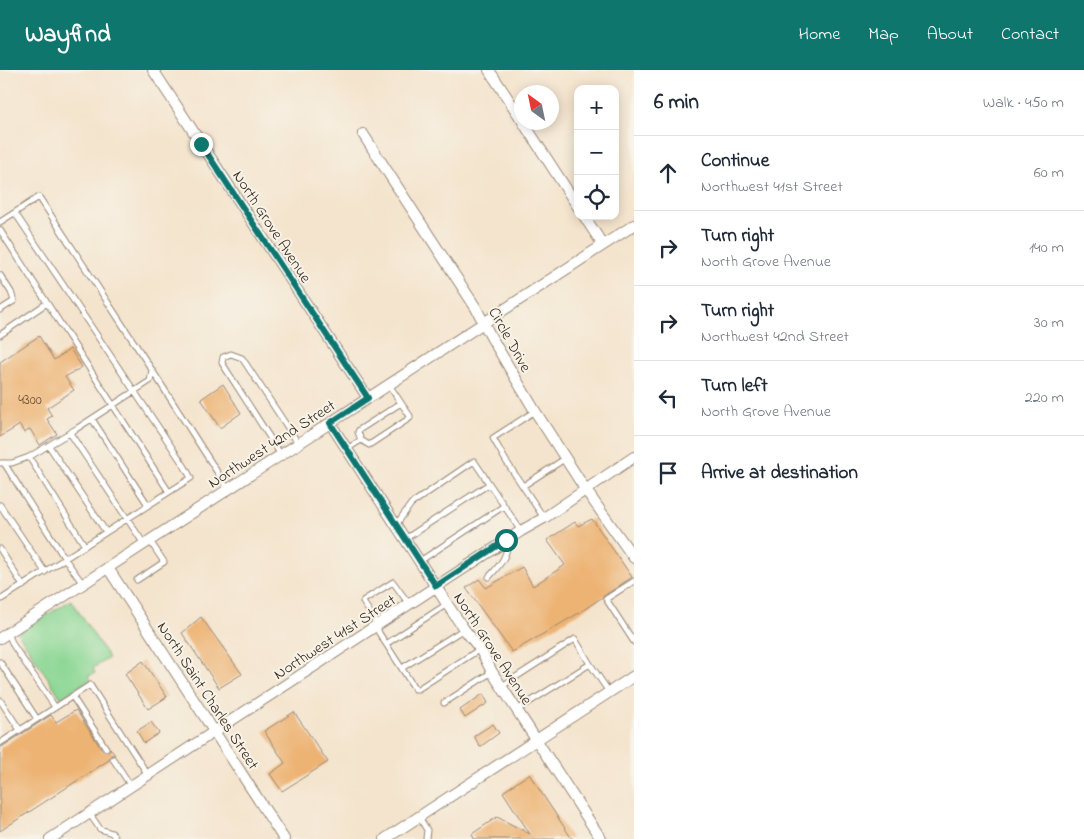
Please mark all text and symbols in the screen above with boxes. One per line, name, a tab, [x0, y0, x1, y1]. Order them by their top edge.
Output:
text: Wayfind	[25, 18, 111, 53]
text: Home	[799, 22, 840, 48]
text: Map	[868, 22, 899, 48]
text: About	[927, 22, 973, 48]
text: Contact	[1001, 22, 1059, 48]
north arrow	[514, 85, 559, 130]
map controls	[574, 85, 619, 220]
button: +	[574, 85, 619, 130]
text: 6 min	[654, 88, 699, 118]
text: Walk · 450 m	[983, 91, 1064, 115]
button: −	[574, 130, 619, 175]
route end	[190, 133, 213, 156]
text: Continue	[701, 148, 769, 175]
icon: ahead	[654, 159, 682, 187]
text: 60 m	[1034, 161, 1064, 185]
street label: North Grove Avenue	[226, 166, 317, 289]
button: locate	[574, 175, 619, 220]
text: Northwest 41st Street	[701, 175, 843, 199]
text: Turn right	[701, 223, 774, 250]
icon: right	[654, 234, 682, 262]
text: 140 m	[1029, 236, 1064, 260]
text: North Grove Avenue	[701, 250, 831, 274]
text: Turn right	[701, 298, 774, 325]
street label: Circle Drive	[482, 303, 537, 378]
icon: right	[654, 309, 682, 337]
text: 30 m	[1034, 311, 1064, 335]
text: Northwest 42nd Street	[701, 325, 849, 349]
text: Turn left	[701, 373, 768, 400]
icon: left	[654, 384, 682, 412]
text: 220 m	[1025, 386, 1064, 410]
house number: 4300	[18, 390, 42, 411]
street label: Northwest 42nd Street	[203, 394, 341, 495]
text: North Grove Avenue	[701, 400, 831, 424]
icon: arrive	[654, 459, 682, 487]
text: Arrive at destination	[701, 460, 858, 487]
route start	[495, 529, 518, 552]
street label: North Grove Avenue	[447, 588, 538, 711]
street label: Northwest 41st Street	[269, 589, 402, 686]
street label: North Saint Charles Street	[150, 617, 265, 775]

